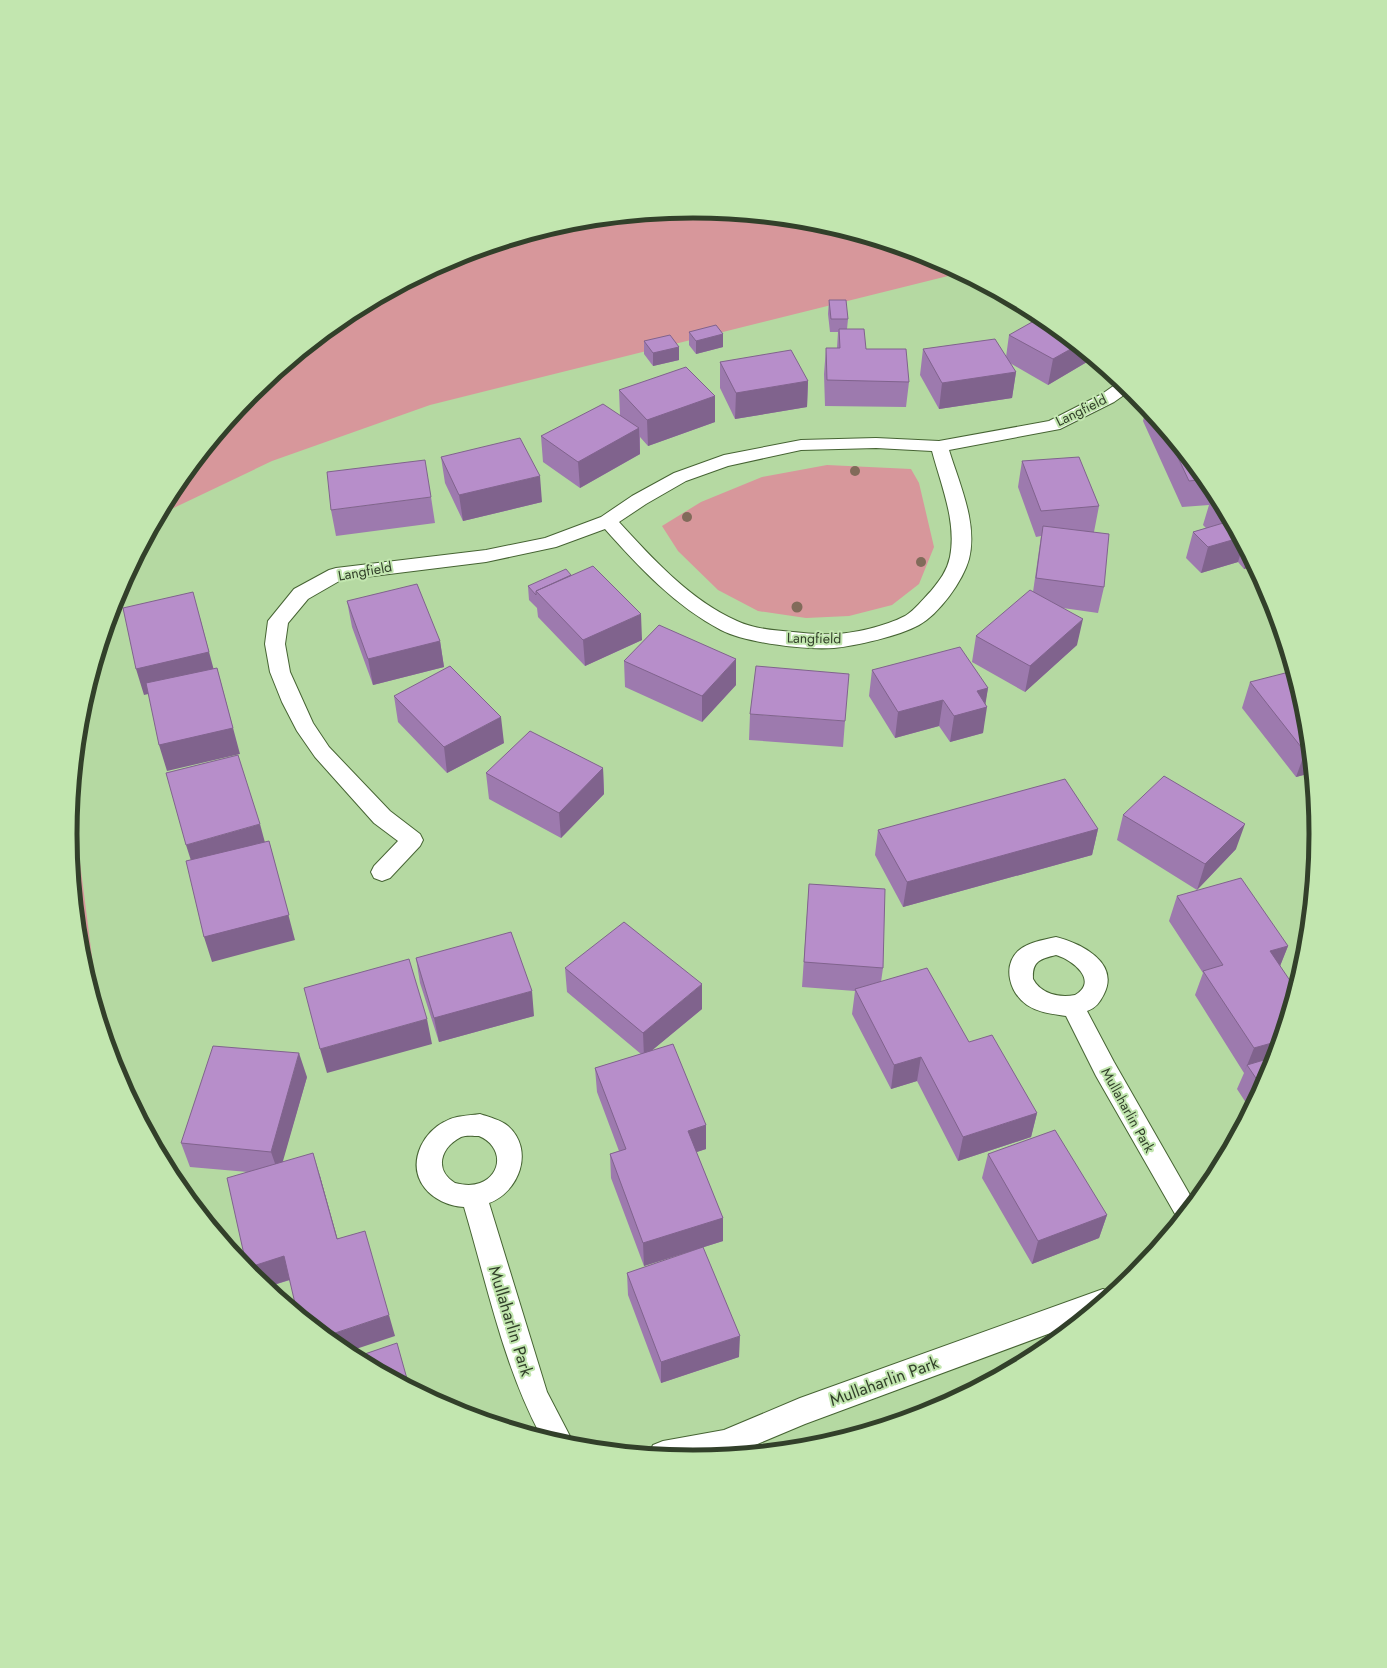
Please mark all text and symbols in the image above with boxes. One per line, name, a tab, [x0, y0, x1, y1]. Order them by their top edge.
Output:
street label: Langfield	[1052, 389, 1110, 431]
street label: Langfield	[336, 556, 394, 586]
street label: Langfield	[787, 628, 841, 648]
street label: Mullaharlin Park	[1096, 1064, 1160, 1157]
street label: Mullaharlin Park	[483, 1263, 539, 1380]
street label: Mullaharlin Park	[826, 1350, 942, 1412]

